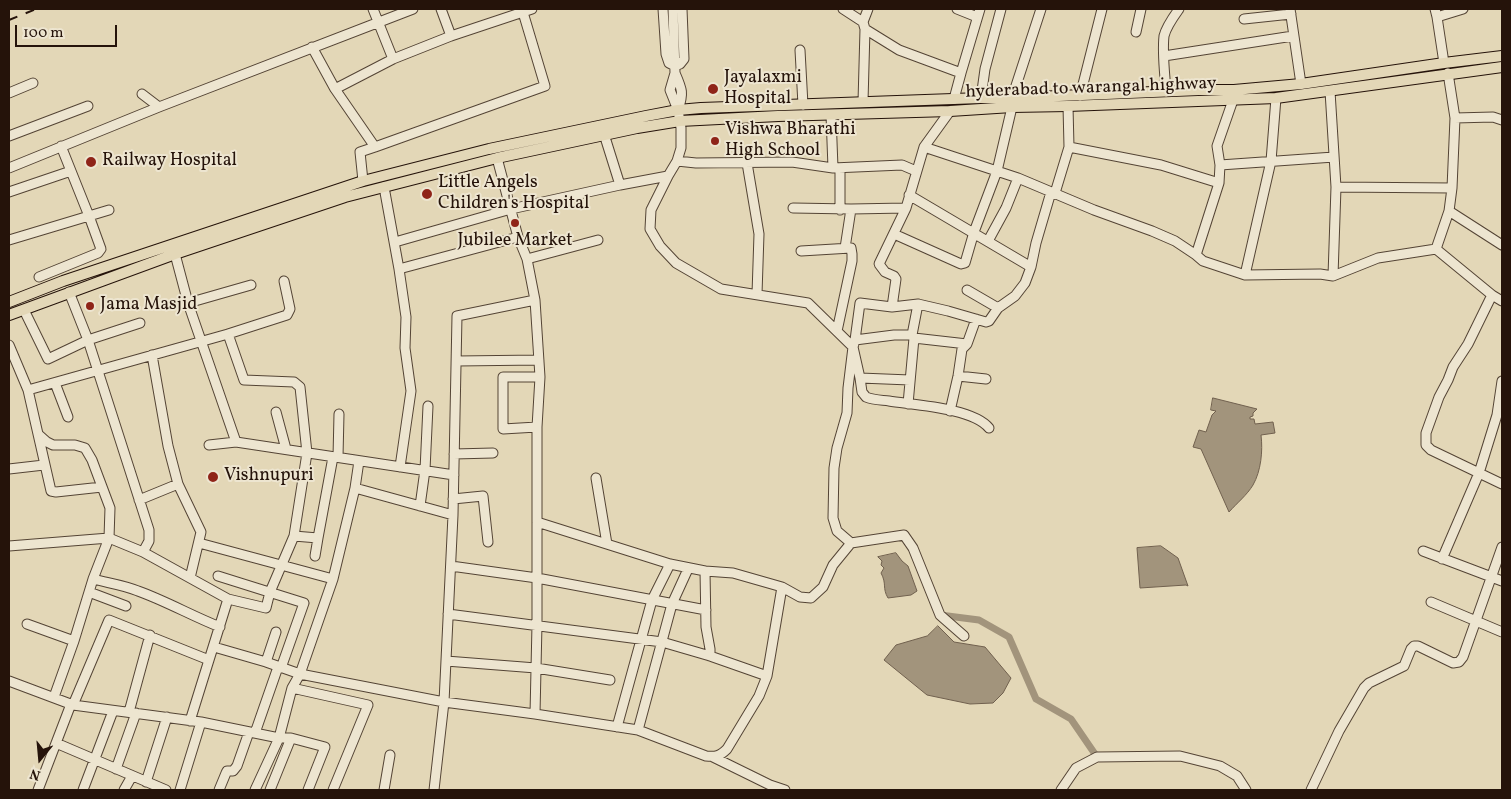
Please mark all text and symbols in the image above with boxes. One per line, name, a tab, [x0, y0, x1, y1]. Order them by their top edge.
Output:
scale bar	[18, 15, 120, 47]
text: 100 m	[23, 23, 63, 44]
place label: Jayalaxmi Hospital	[724, 68, 802, 110]
street label: hyderabad to warangal highway	[965, 74, 1217, 104]
marker: Jayalaxmi Hospital	[706, 82, 720, 96]
place label: Vishwa Bharathi High School	[725, 120, 856, 162]
marker: Vishwa Bharathi High School	[709, 135, 721, 147]
place label: Railway Hospital	[102, 151, 237, 173]
marker: Railway Hospital	[84, 155, 98, 169]
place label: Little Angels Children's Hospital	[438, 173, 589, 215]
marker: Little Angels Children's Hospital	[420, 187, 434, 201]
marker: Jubilee Market	[509, 217, 521, 229]
place label: Jubilee Market	[457, 231, 573, 253]
place label: Jama Masjid	[100, 295, 197, 317]
marker: Jama Masjid	[84, 300, 96, 312]
place label: Vishnupuri	[224, 466, 314, 488]
marker: Vishnupuri	[206, 470, 220, 484]
north arrow	[15, 734, 65, 784]
text: N	[28, 763, 43, 784]

